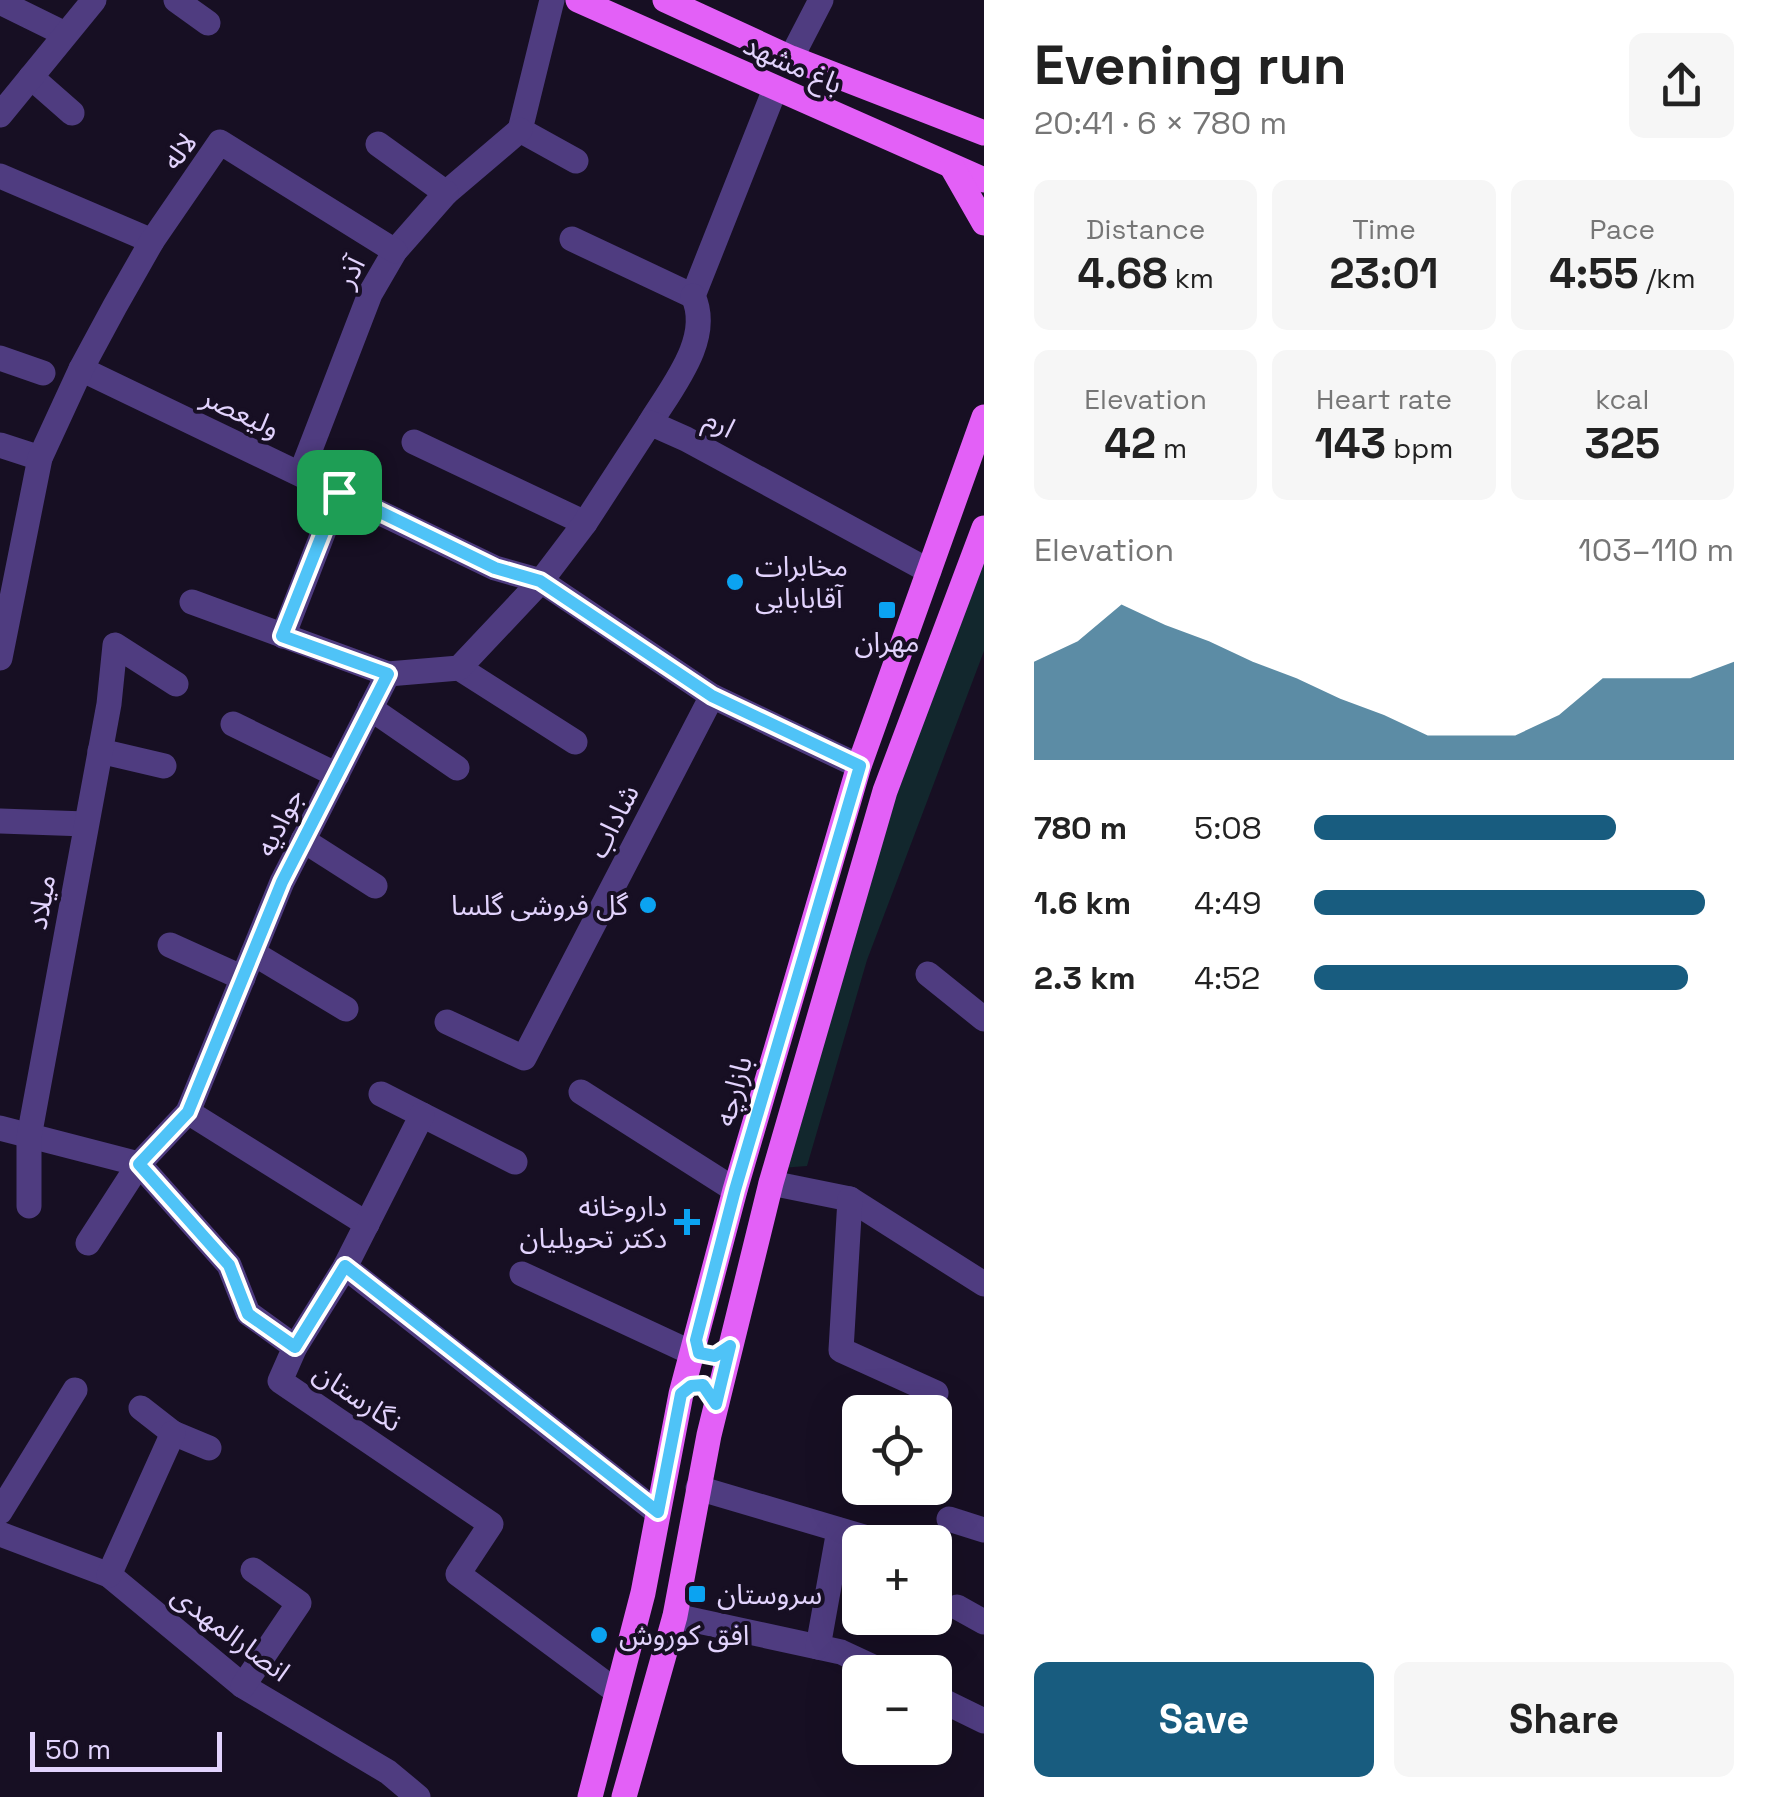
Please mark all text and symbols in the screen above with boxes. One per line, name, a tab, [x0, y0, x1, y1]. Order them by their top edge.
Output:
street label: باغ مشهد	[737, 26, 848, 104]
text: Evening run	[1034, 30, 1347, 100]
button: share	[1629, 33, 1734, 138]
text: 20:41 · 6 × 780 m	[1034, 103, 1287, 143]
street label: لاله	[153, 125, 205, 177]
text: Distance	[1086, 211, 1205, 247]
text: Time	[1352, 211, 1416, 247]
text: Pace	[1590, 211, 1655, 247]
text: 4.68	[1078, 247, 1167, 300]
text: 23:01	[1329, 247, 1439, 300]
text: 4:55	[1549, 247, 1639, 300]
street label: آذر	[327, 249, 374, 295]
text: km	[1167, 260, 1214, 296]
text: /km	[1639, 260, 1695, 296]
street label: ولیعصر	[195, 378, 286, 446]
text: Elevation	[1084, 381, 1207, 417]
text: Heart rate	[1316, 381, 1452, 417]
text: kcal	[1595, 381, 1649, 417]
street label: ارم	[697, 400, 741, 448]
text: 42	[1104, 417, 1156, 470]
text: 143	[1315, 417, 1386, 470]
text: 325	[1584, 417, 1660, 470]
text: m	[1156, 430, 1187, 466]
text: bpm	[1386, 430, 1453, 466]
pin	[297, 450, 382, 535]
icon: arrive	[312, 465, 367, 520]
text: Elevation	[1034, 530, 1174, 570]
text: 103–110 m	[1578, 530, 1734, 570]
place label: مخابرات آقابابایی	[755, 548, 848, 616]
marker: مخابرات آقابابایی	[724, 571, 746, 593]
marker: مهران	[876, 599, 898, 621]
place label: مهران	[854, 624, 920, 660]
street label: شاداب	[579, 778, 647, 864]
street label: جوادیه	[247, 782, 311, 862]
text: 780 m	[1034, 808, 1127, 848]
text: 5:08	[1194, 808, 1262, 848]
street label: میلاد	[18, 872, 64, 932]
text: 1.6 km	[1034, 883, 1131, 923]
text: 4:49	[1194, 883, 1262, 923]
place label: گل فروشی گلسا	[451, 887, 628, 923]
marker: گل فروشی گلسا	[637, 894, 659, 916]
text: 2.3 km	[1034, 958, 1136, 998]
text: 4:52	[1194, 958, 1260, 998]
street label: بازارچه	[706, 1052, 760, 1130]
place label: داروخانه دکتر تحویلیان	[519, 1188, 667, 1256]
marker: داروخانه دکتر تحویلیان	[676, 1211, 698, 1233]
street label: نگارستان	[307, 1354, 409, 1440]
map controls	[842, 1395, 952, 1765]
button: locate	[842, 1395, 952, 1505]
button: +	[842, 1525, 952, 1635]
place label: سروستان	[717, 1576, 822, 1612]
street label: انصارالمهدی	[165, 1577, 297, 1689]
marker: سروستان	[686, 1583, 708, 1605]
place label: افق کوروش	[619, 1617, 749, 1653]
marker: افق کوروش	[588, 1624, 610, 1646]
button: −	[842, 1655, 952, 1765]
button: Save	[1034, 1662, 1374, 1777]
button: Share	[1394, 1662, 1734, 1777]
scale bar	[30, 1727, 222, 1772]
text: 50 m	[45, 1731, 111, 1767]

